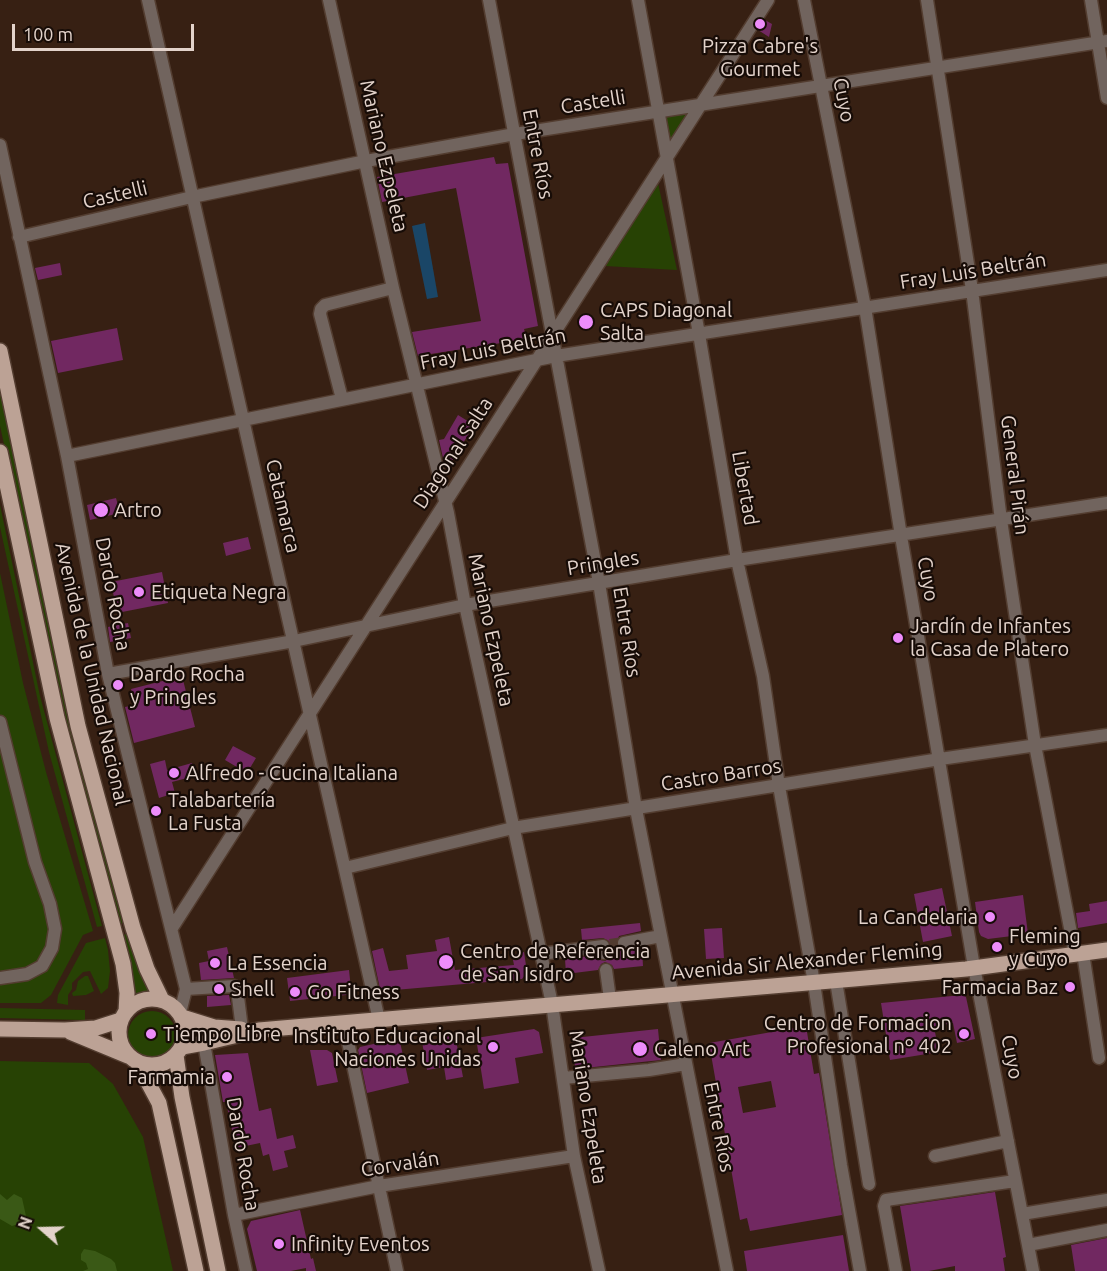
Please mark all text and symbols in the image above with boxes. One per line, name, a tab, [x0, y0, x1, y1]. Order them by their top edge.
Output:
scale bar	[15, 12, 196, 50]
marker: Pizza Cabre's Gourmet	[753, 17, 767, 31]
text: 100 m	[23, 24, 73, 44]
place label: Pizza Cabre's Gourmet	[702, 34, 818, 81]
street label: Cuyo	[828, 76, 860, 124]
street label: Mariano Ezpeleta	[355, 77, 413, 235]
street label: Castelli	[559, 85, 627, 119]
street label: Entre Ríos	[518, 107, 558, 201]
street label: Castelli	[80, 176, 150, 214]
street label: Fray Luis Beltrán	[898, 248, 1048, 294]
place label: CAPS Diagonal Salta	[600, 298, 732, 345]
marker: CAPS Diagonal Salta	[577, 313, 595, 331]
street label: Fray Luis Beltrán	[418, 323, 568, 375]
street label: Diagonal Salta	[408, 393, 498, 513]
street label: General Pirán	[996, 414, 1034, 536]
street label: Libertad	[727, 449, 763, 527]
street label: Catamarca	[261, 457, 305, 555]
place label: Artro	[114, 498, 162, 522]
marker: Artro	[92, 501, 110, 519]
street label: Dardo Rocha	[90, 535, 136, 653]
street label: Avenida de la Unidad Nacional	[50, 540, 134, 808]
street label: Pringles	[565, 545, 641, 581]
street label: Mariano Ezpeleta	[463, 551, 519, 709]
street label: Cuyo	[912, 555, 944, 603]
place label: Etiqueta Negra	[151, 580, 286, 604]
marker: Etiqueta Negra	[132, 585, 146, 599]
street label: Entre Ríos	[608, 585, 646, 679]
place label: Jardín de Infantes la Casa de Platero	[910, 614, 1071, 661]
marker: Jardín de Infantes la Casa de Platero	[891, 631, 905, 645]
place label: Dardo Rocha y Pringles	[130, 662, 245, 709]
marker: Dardo Rocha y Pringles	[111, 678, 125, 692]
street label: Castro Barros	[659, 754, 783, 796]
place label: Alfredo - Cucina Italiana	[186, 761, 398, 785]
marker: Alfredo - Cucina Italiana	[167, 766, 181, 780]
place label: Talabartería La Fusta	[168, 788, 275, 835]
marker: Talabartería La Fusta	[149, 804, 163, 818]
place label: La Candelaria	[858, 905, 978, 929]
marker: La Candelaria	[983, 910, 997, 924]
place label: Fleming y Cuyo	[1009, 924, 1081, 971]
street label: Avenida Sir Alexander Fleming	[671, 937, 943, 985]
place label: Centro de Referencia de San Isidro	[460, 939, 650, 986]
marker: Fleming y Cuyo	[990, 940, 1004, 954]
place label: La Essencia	[227, 951, 328, 975]
marker: Centro de Referencia de San Isidro	[437, 953, 455, 971]
marker: La Essencia	[208, 956, 222, 970]
place label: Farmacia Baz	[942, 975, 1058, 999]
place label: Shell	[231, 977, 274, 1001]
place label: Go Fitness	[307, 980, 400, 1004]
marker: Farmacia Baz	[1063, 980, 1077, 994]
marker: Shell	[212, 982, 226, 996]
marker: Go Fitness	[288, 985, 302, 999]
place label: Centro de Formacion Profesional nº 402	[764, 1011, 952, 1058]
place label: Tiempo Libre	[163, 1022, 281, 1046]
place label: Instituto Educacional Naciones Unidas	[293, 1024, 481, 1071]
marker: Tiempo Libre	[144, 1027, 158, 1041]
marker: Centro de Formacion Profesional nº 402	[957, 1027, 971, 1041]
street label: Mariano Ezpeleta	[564, 1028, 612, 1186]
street label: Cuyo	[996, 1033, 1028, 1081]
place label: Galeno Art	[654, 1037, 750, 1061]
marker: Instituto Educacional Naciones Unidas	[486, 1040, 500, 1054]
marker: Galeno Art	[631, 1040, 649, 1058]
place label: Farmamia	[127, 1065, 215, 1089]
marker: Farmamia	[220, 1070, 234, 1084]
street label: Entre Ríos	[699, 1080, 739, 1174]
street label: Dardo Rocha	[221, 1095, 265, 1213]
street label: Corvalán	[359, 1146, 441, 1182]
north arrow	[12, 1199, 72, 1259]
text: N	[15, 1214, 36, 1232]
place label: Infinity Eventos	[291, 1232, 430, 1256]
marker: Infinity Eventos	[272, 1237, 286, 1251]

